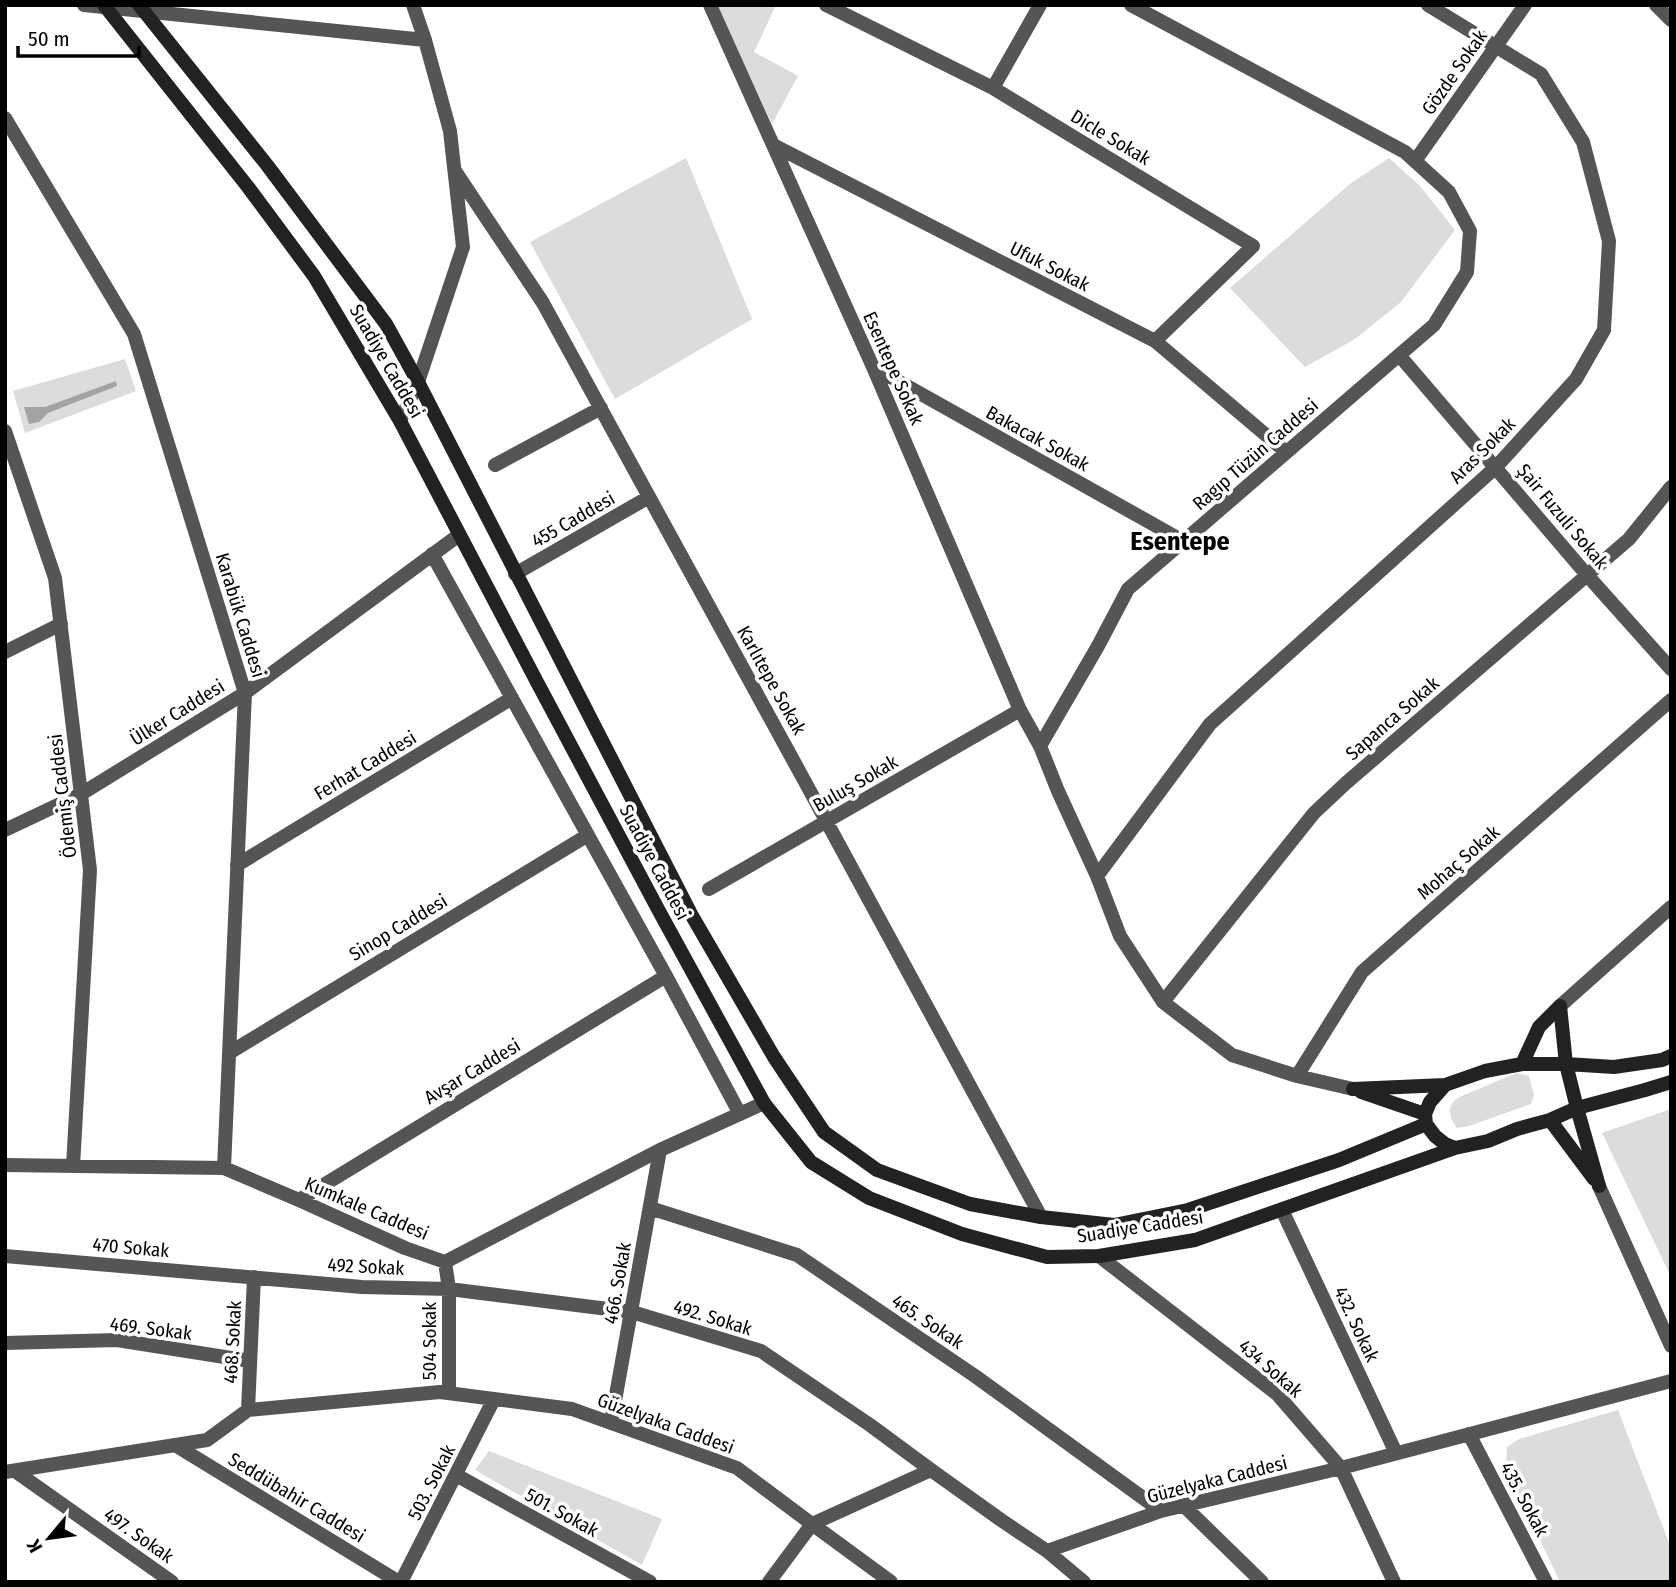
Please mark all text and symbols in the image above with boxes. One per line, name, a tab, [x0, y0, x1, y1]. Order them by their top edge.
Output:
scale bar	[18, 14, 138, 58]
street label: Gözde Sokak	[1417, 25, 1492, 119]
text: 50 m	[28, 26, 70, 52]
street label: Dicle Sokak	[1067, 105, 1155, 170]
street label: Ufuk Sokak	[1006, 237, 1094, 296]
street label: Suadiye Caddesi	[345, 300, 428, 422]
street label: Esentepe Sokak	[858, 308, 929, 429]
street label: Ragıp Tüzün Caddesi	[1188, 394, 1323, 515]
street label: Bakacak Sokak	[982, 401, 1093, 476]
street label: Aras Sokak	[1445, 412, 1520, 488]
street label: Şair Fuzuli Sokak	[1512, 459, 1613, 574]
street label: 455 Caddesi	[528, 486, 619, 552]
district label: Esentepe	[1130, 526, 1230, 557]
street label: Karabük Caddesi	[211, 550, 270, 680]
street label: Karlıtepe Sokak	[732, 622, 811, 739]
street label: Sapanca Sokak	[1341, 672, 1444, 765]
street label: Ülker Caddesi	[126, 674, 229, 750]
street label: Ferhat Caddesi	[310, 726, 421, 805]
street label: Ödemiş Caddesi	[43, 733, 82, 859]
street label: Buluş Sokak	[809, 750, 902, 817]
street label: Suadiye Caddesi	[615, 801, 695, 924]
street label: Mohaç Sokak	[1412, 820, 1504, 904]
street label: Sinop Caddesi	[345, 889, 451, 966]
street label: Avşar Caddesi	[420, 1034, 525, 1109]
street label: Kumkale Caddesi	[301, 1172, 432, 1245]
street label: Suadiye Caddesi	[1075, 1205, 1205, 1248]
street label: 470 Sokak	[92, 1233, 170, 1262]
street label: 466. Sokak	[599, 1240, 636, 1326]
street label: 492 Sokak	[327, 1253, 405, 1280]
street label: 432. Sokak	[1329, 1283, 1384, 1366]
street label: 465. Sokak	[887, 1289, 968, 1354]
street label: 492. Sokak	[671, 1295, 755, 1340]
street label: 468. Sokak	[219, 1300, 246, 1384]
street label: 504 Sokak	[418, 1302, 441, 1380]
street label: 469. Sokak	[109, 1312, 193, 1345]
street label: 434 Sokak	[1234, 1334, 1307, 1402]
street label: Güzelyaka Caddesi	[594, 1388, 737, 1459]
street label: 503. Sokak	[403, 1441, 460, 1524]
street label: Seddübahir Caddesi	[224, 1447, 369, 1547]
street label: Güzelyaka Caddesi	[1145, 1451, 1290, 1508]
street label: 435. Sokak	[1495, 1458, 1554, 1540]
street label: 501. Sokak	[521, 1483, 603, 1542]
north arrow	[14, 1503, 84, 1573]
street label: 497. Sokak	[99, 1503, 178, 1568]
text: K	[21, 1535, 47, 1556]

